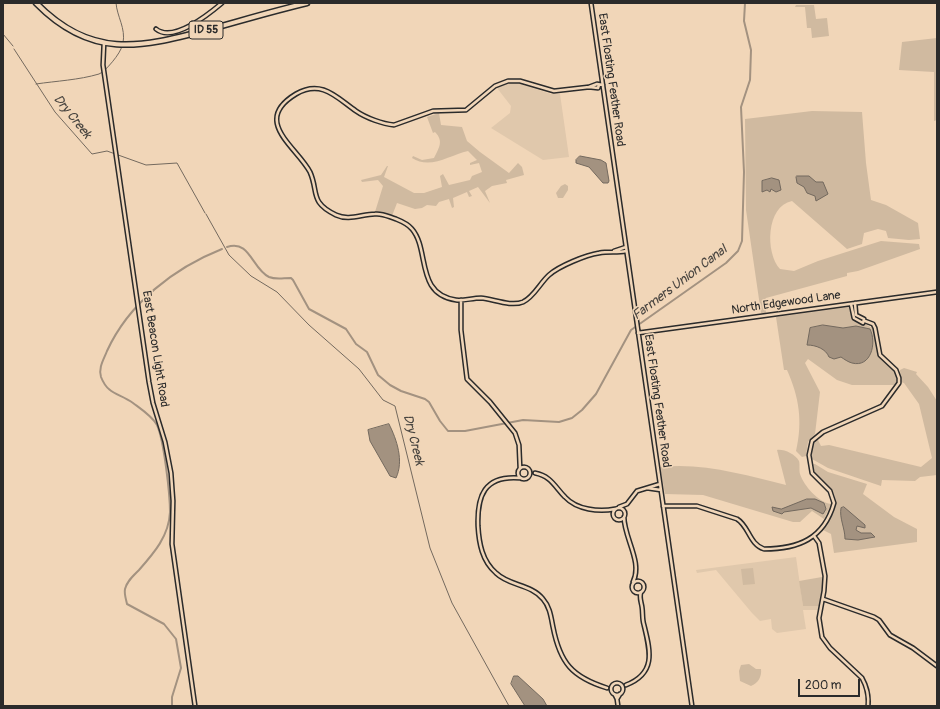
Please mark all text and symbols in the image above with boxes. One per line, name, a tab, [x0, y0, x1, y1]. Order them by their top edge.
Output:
street label: East Floating Feather Road	[594, 12, 628, 148]
road number: ID 55	[189, 21, 223, 39]
water label: Dry Creek	[50, 92, 94, 142]
water label: Farmers Union Canal	[630, 242, 730, 324]
street label: North Edgewood Lane	[730, 288, 842, 318]
street label: East Beacon Light Road	[139, 290, 171, 408]
street label: East Floating Feather Road	[640, 333, 674, 469]
water label: Dry Creek	[399, 413, 427, 467]
scale bar	[800, 671, 862, 697]
text: 200 m	[805, 678, 841, 693]

